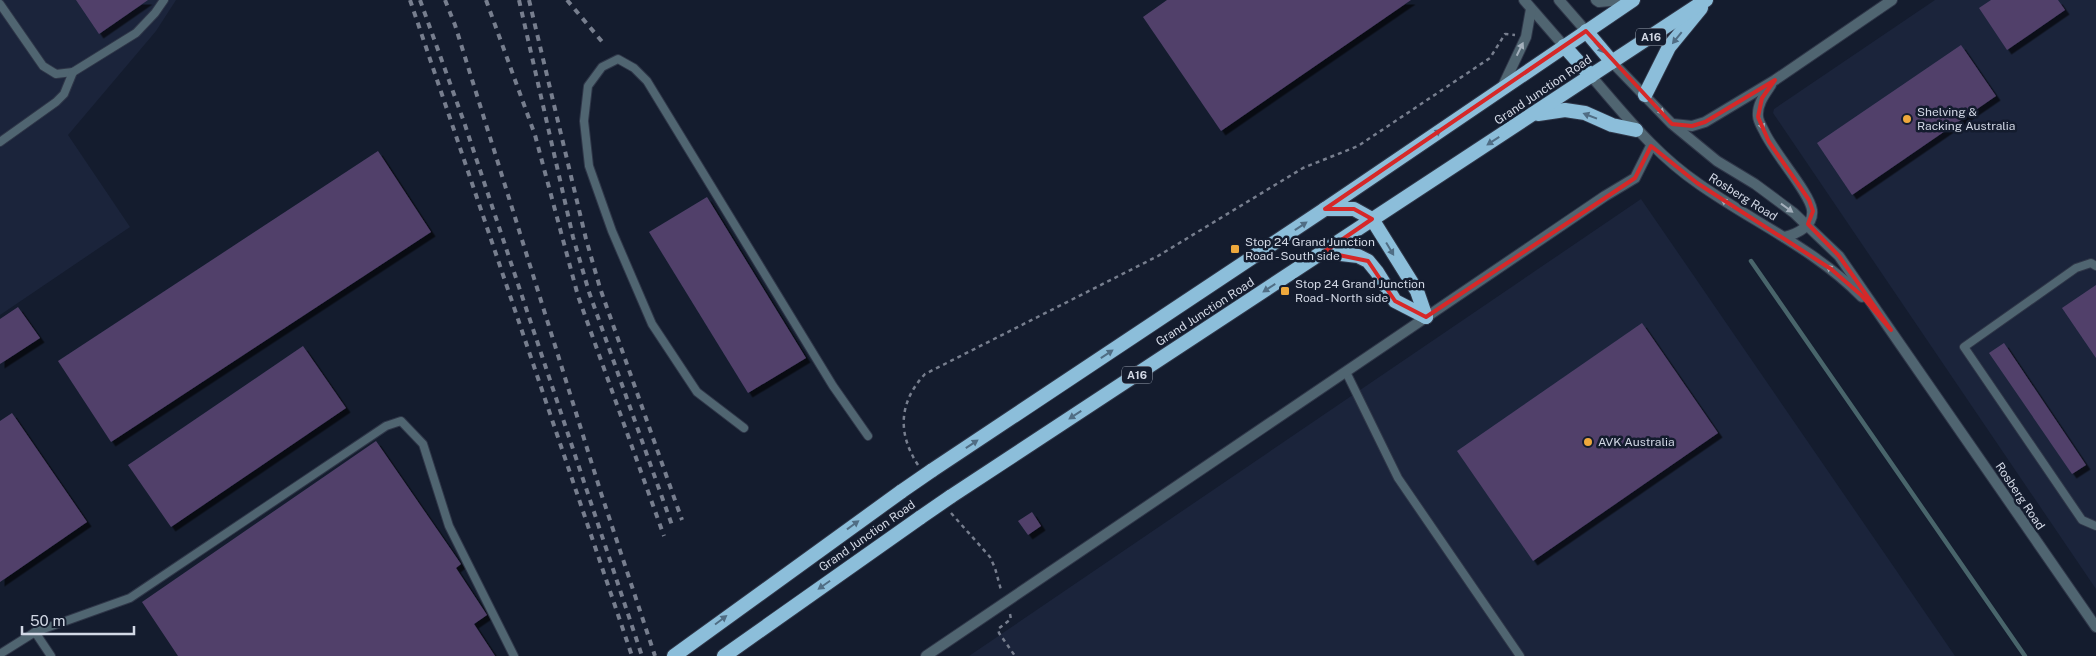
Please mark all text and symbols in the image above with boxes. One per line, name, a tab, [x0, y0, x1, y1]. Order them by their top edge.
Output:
road number: A16	[1636, 28, 1666, 46]
one-way arrow	[1671, 31, 1682, 44]
one-way arrow	[1593, 40, 1605, 52]
one-way arrow	[1516, 42, 1524, 57]
street label: Grand Junction Road	[1492, 52, 1594, 128]
one-way arrow	[1653, 103, 1665, 115]
place label: Shelving & Racking Australia	[1917, 105, 2015, 133]
one-way arrow	[1582, 112, 1597, 119]
marker: Shelving & Racking Australia	[1901, 113, 1913, 125]
one-way arrow	[1757, 116, 1765, 131]
one-way arrow	[1428, 129, 1442, 139]
one-way arrow	[1486, 137, 1500, 146]
street label: Rosberg Road	[1706, 170, 1780, 224]
one-way arrow	[1720, 199, 1734, 208]
one-way arrow	[1781, 203, 1794, 213]
one-way arrow	[1294, 221, 1308, 230]
place label: Stop 24 Grand Junction Road - South side	[1245, 235, 1375, 263]
one-way arrow	[1385, 242, 1394, 255]
marker: Stop 24 Grand Junction Road - South side	[1229, 243, 1241, 255]
one-way arrow	[1826, 265, 1839, 276]
street label: Grand Junction Road	[1153, 275, 1257, 349]
place label: Stop 24 Grand Junction Road - North side	[1295, 277, 1425, 305]
one-way arrow	[1262, 283, 1276, 293]
marker: Stop 24 Grand Junction Road - North side	[1279, 285, 1291, 297]
one-way arrow	[1101, 349, 1114, 359]
road number: A16	[1122, 366, 1152, 384]
one-way arrow	[1068, 411, 1081, 420]
place label: AVK Australia	[1598, 435, 1675, 449]
marker: AVK Australia	[1582, 436, 1594, 448]
one-way arrow	[965, 439, 979, 449]
street label: Rosberg Road	[1992, 460, 2048, 532]
street label: Grand Junction Road	[816, 497, 918, 575]
one-way arrow	[846, 520, 859, 531]
one-way arrow	[817, 580, 831, 590]
scale bar	[22, 604, 135, 636]
text: 50 m	[30, 612, 65, 629]
one-way arrow	[714, 615, 727, 626]

